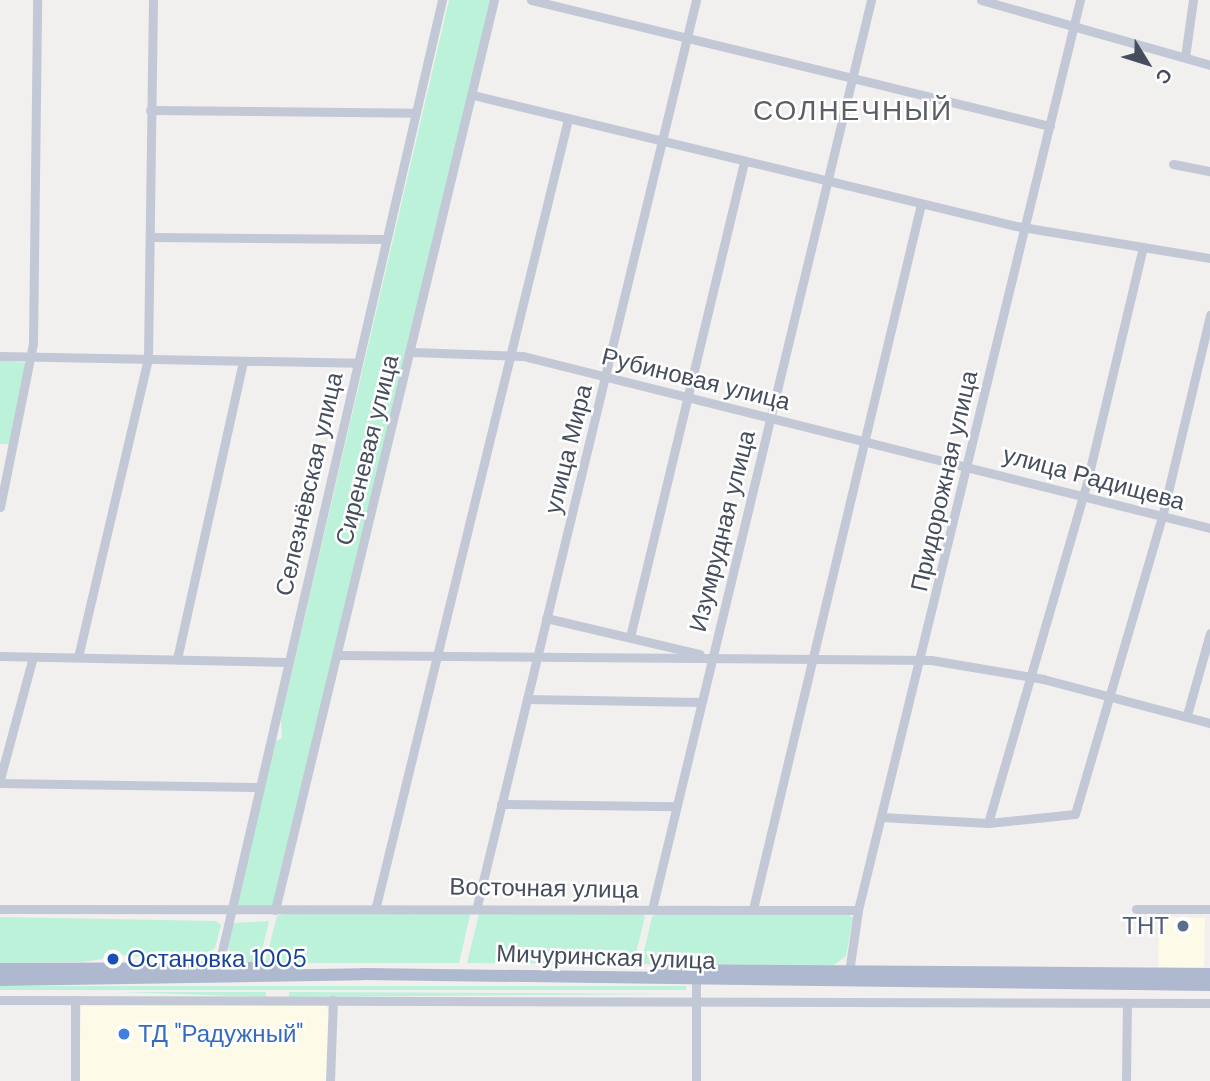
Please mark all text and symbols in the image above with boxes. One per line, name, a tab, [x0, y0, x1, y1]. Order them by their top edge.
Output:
north arrow	[1112, 28, 1182, 98]
text: С	[1150, 63, 1178, 89]
district label: СОЛНЕЧНЫЙ	[754, 94, 952, 128]
street label: Рубиновая улица	[599, 342, 793, 416]
street label: Сиреневая улица	[329, 352, 405, 548]
street label: Придорожная улица	[905, 368, 983, 594]
street label: Селезнёвская улица	[269, 369, 349, 599]
street label: улица Мира	[538, 381, 598, 517]
street label: Изумрудная улица	[683, 427, 761, 635]
street label: улица Радищева	[1000, 440, 1188, 516]
street label: Восточная улица	[449, 872, 639, 904]
place label: ТНТ	[1122, 912, 1169, 940]
marker: ТНТ	[1175, 918, 1191, 934]
street label: Мичуринская улица	[496, 939, 716, 975]
place label: Остановка 1005	[127, 945, 307, 973]
marker: Остановка 1005	[105, 951, 121, 967]
place label: ТД "Радужный"	[138, 1020, 303, 1048]
marker: ТД "Радужный"	[116, 1026, 132, 1042]

